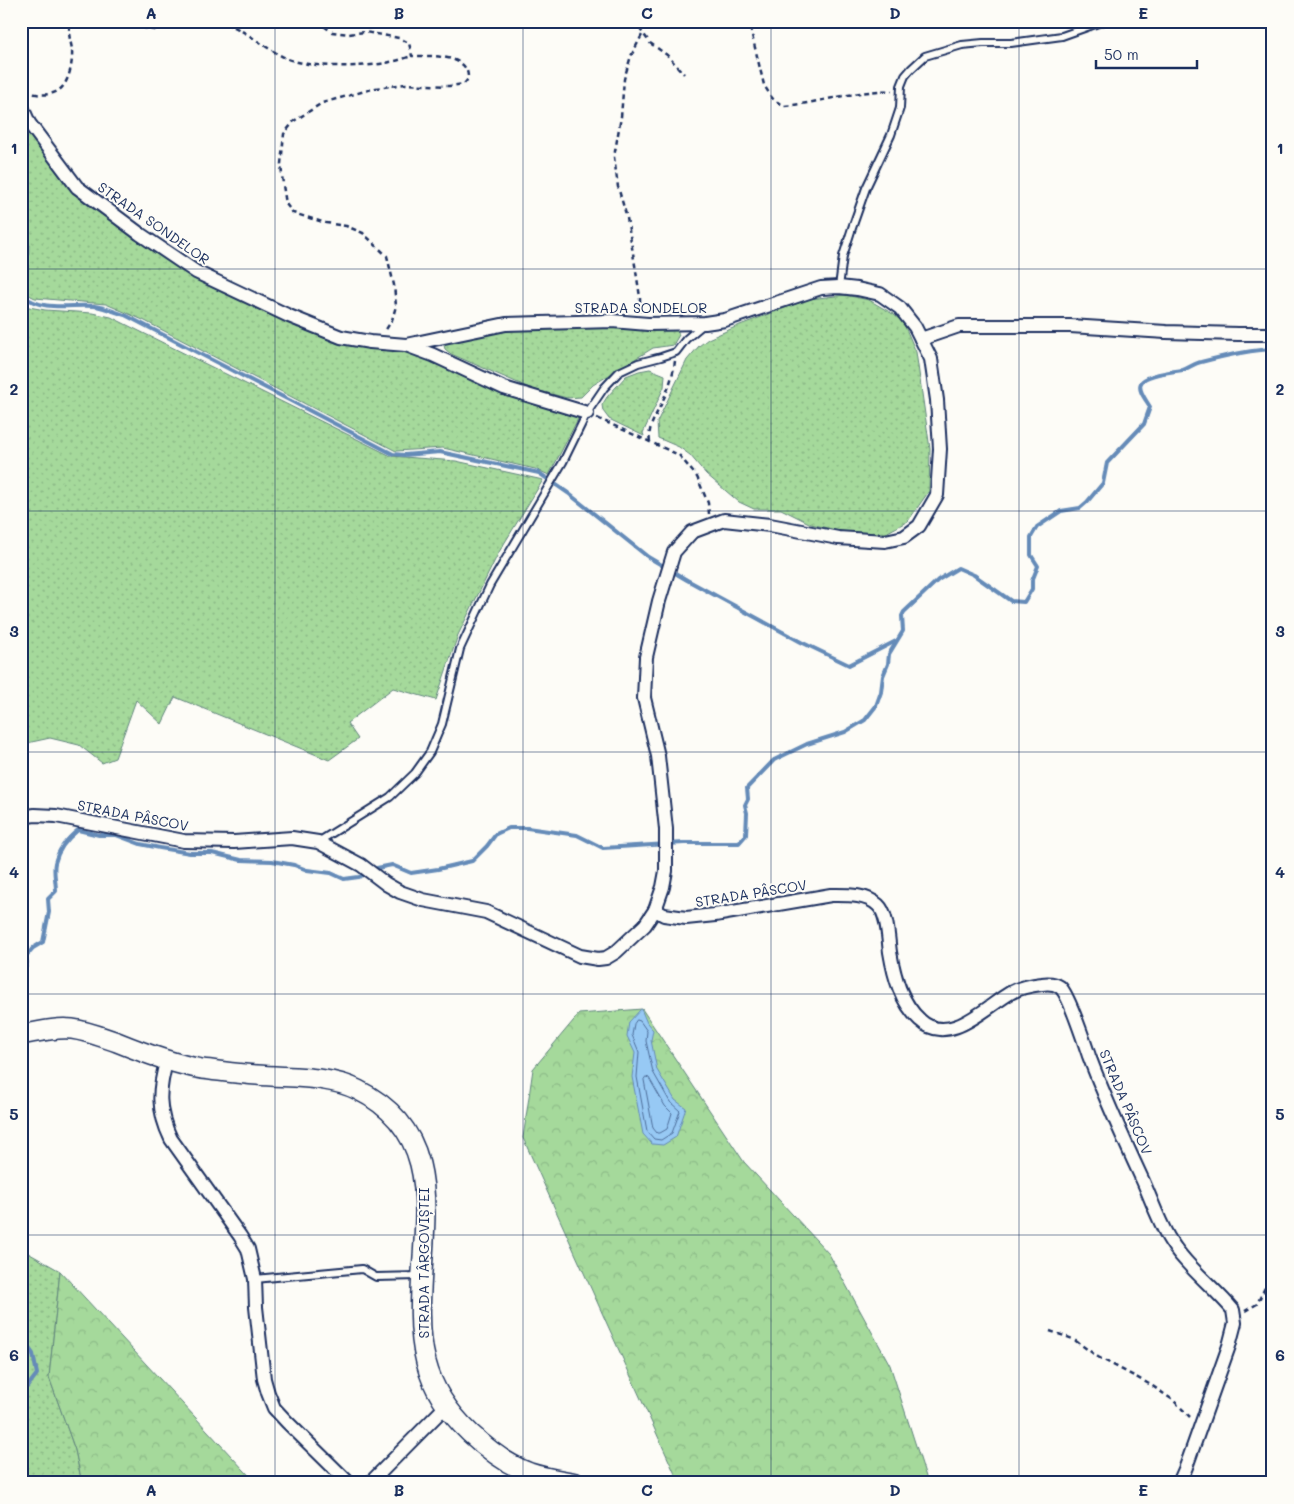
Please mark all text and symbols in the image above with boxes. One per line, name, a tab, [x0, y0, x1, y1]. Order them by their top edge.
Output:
text: A	[145, 2, 157, 23]
text: B	[394, 2, 404, 23]
text: C	[641, 2, 653, 23]
text: D	[889, 2, 901, 23]
text: E	[1138, 2, 1148, 23]
scale bar	[1096, 38, 1198, 70]
text: 50 m	[1104, 44, 1139, 64]
text: 1	[10, 137, 18, 158]
text: 1	[1276, 137, 1284, 158]
street label: STRADA SONDELOR	[94, 177, 214, 269]
street label: STRADA SONDELOR	[575, 298, 707, 317]
text: 2	[10, 378, 19, 399]
text: 2	[1276, 378, 1285, 399]
text: 3	[9, 620, 19, 641]
text: 3	[1275, 620, 1285, 641]
street label: STRADA PÂSCOV	[76, 795, 190, 835]
text: 4	[9, 861, 19, 882]
text: 4	[1275, 861, 1285, 882]
street label: STRADA PÂSCOV	[694, 875, 808, 911]
street label: STRADA PÂSCOV	[1095, 1046, 1157, 1158]
text: 5	[9, 1103, 19, 1124]
text: 5	[1275, 1103, 1285, 1124]
street label: STRADA TÂRGOVIȘTEI	[414, 1187, 433, 1339]
text: 6	[9, 1344, 19, 1365]
text: 6	[1275, 1344, 1285, 1365]
text: A	[145, 1479, 157, 1500]
text: B	[394, 1479, 404, 1500]
text: C	[641, 1479, 653, 1500]
text: D	[889, 1479, 901, 1500]
text: E	[1138, 1479, 1148, 1500]

